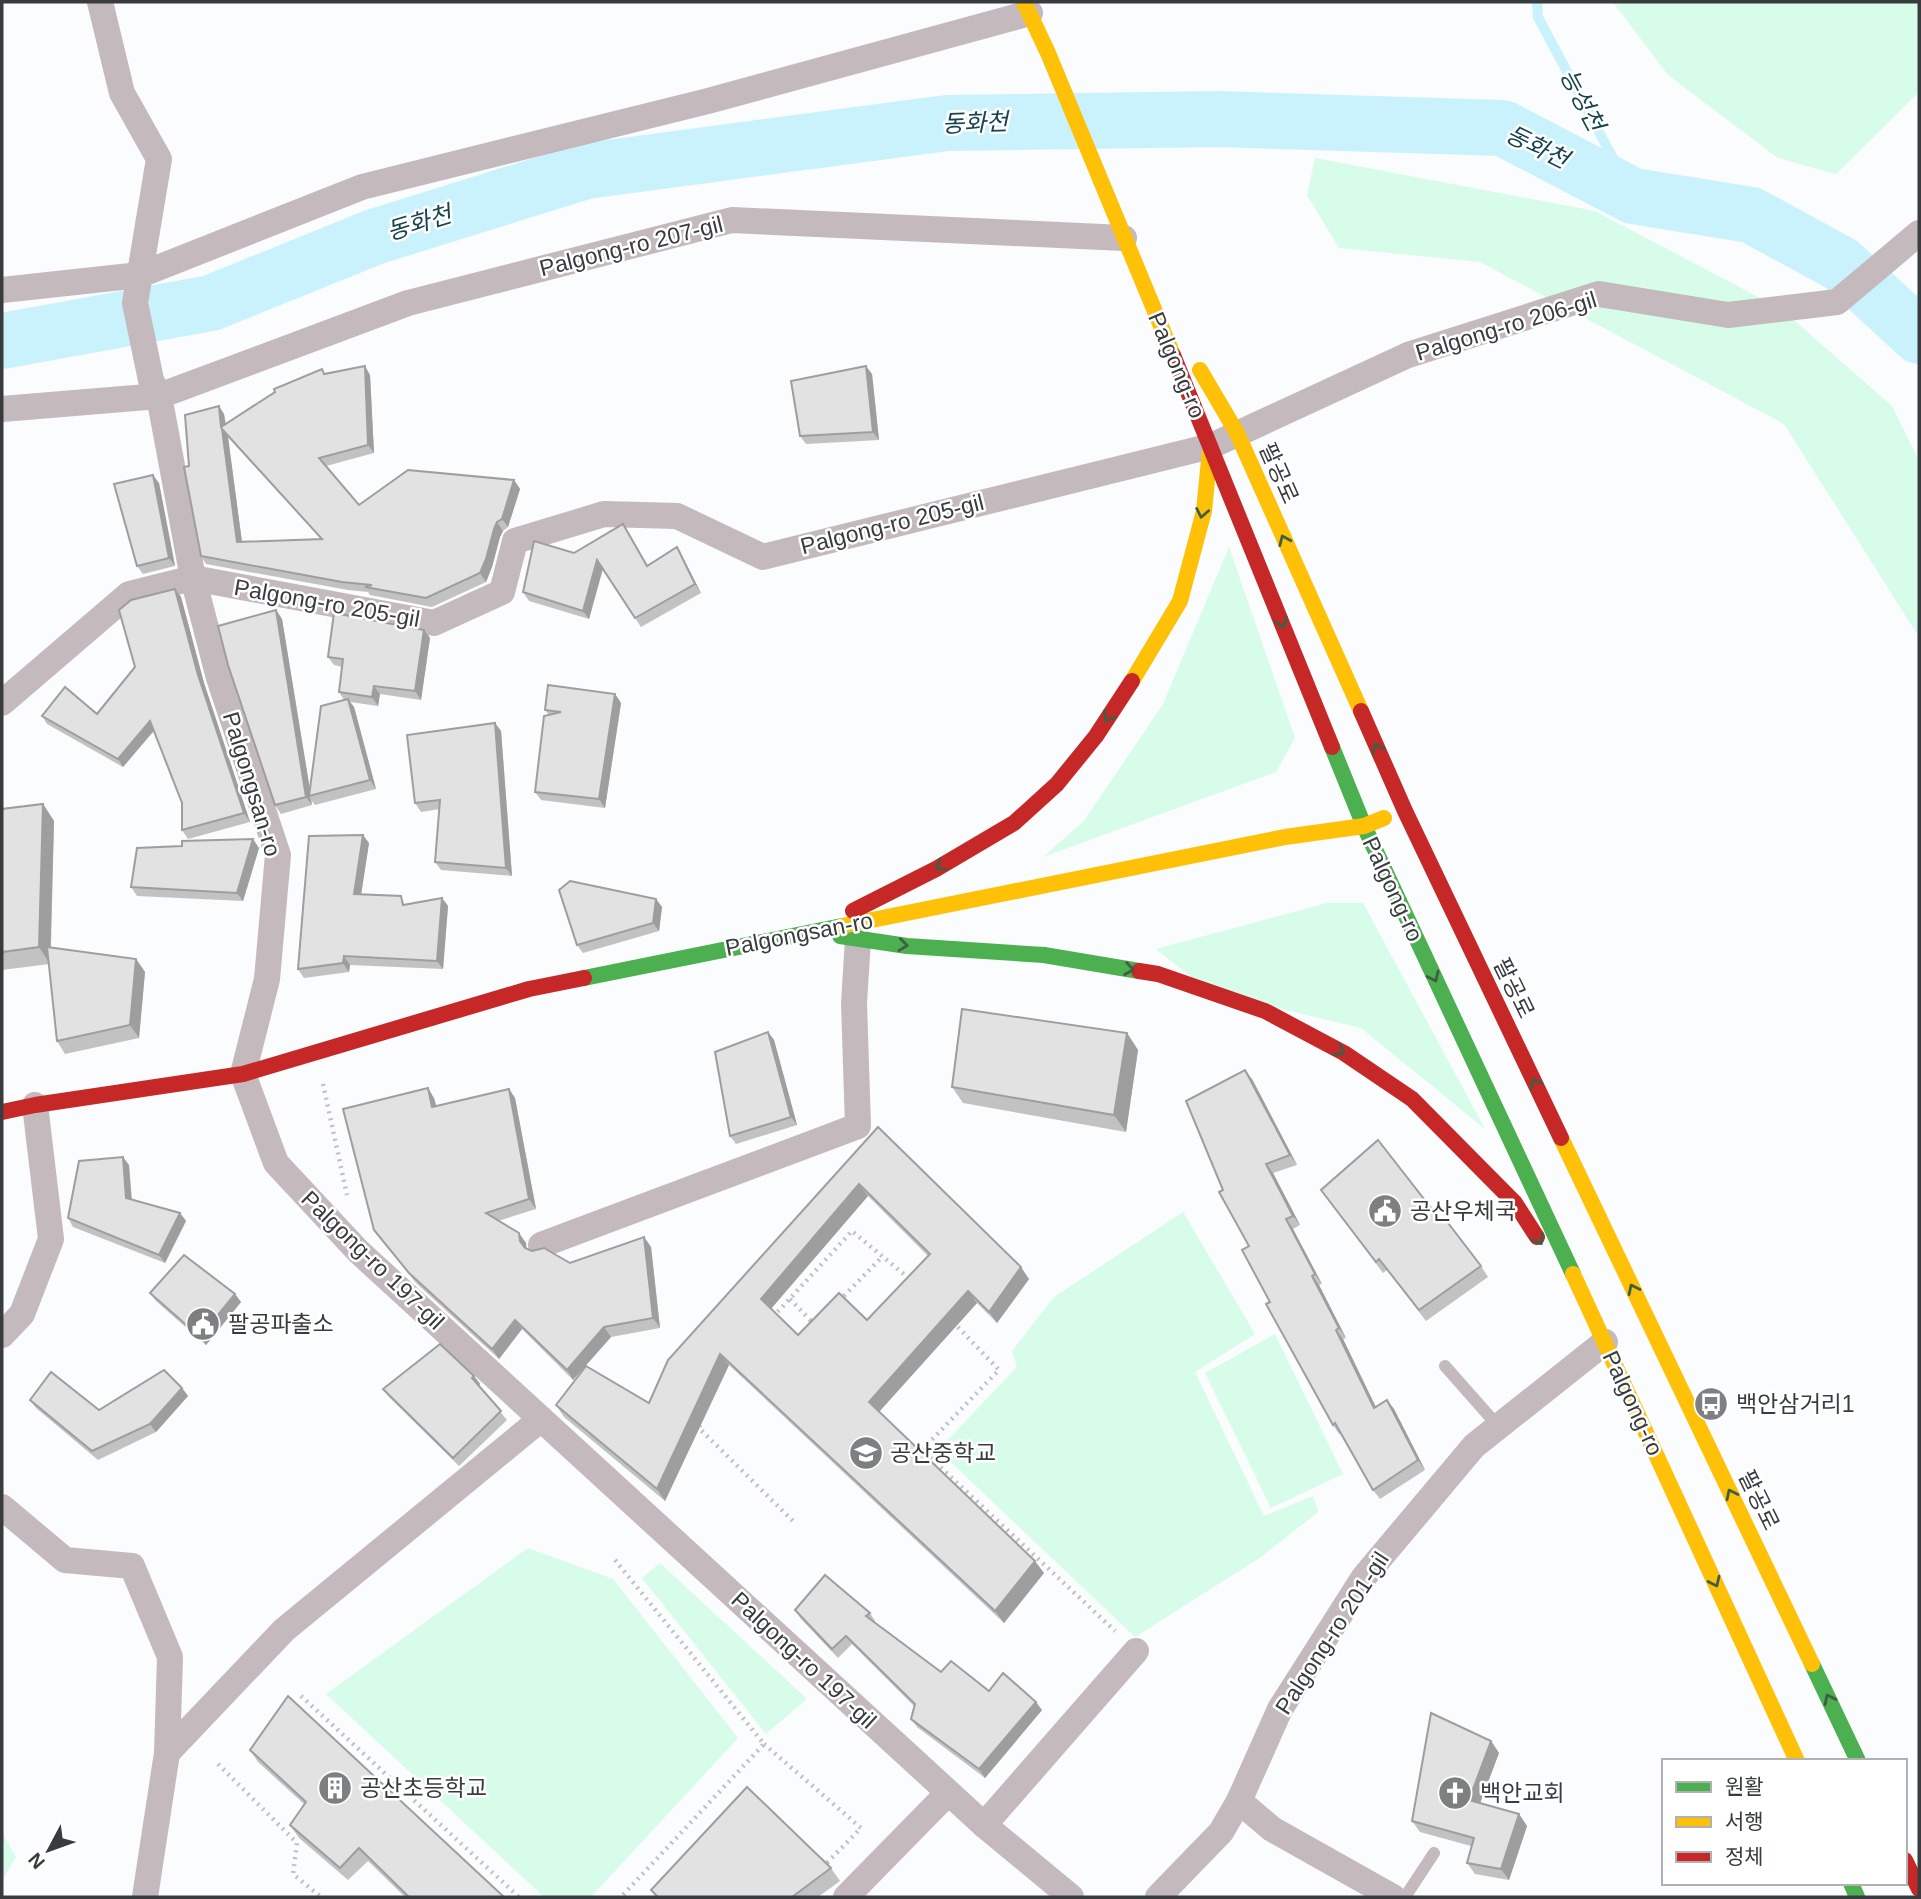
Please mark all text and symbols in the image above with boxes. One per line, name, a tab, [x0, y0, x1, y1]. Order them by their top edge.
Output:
water label: 능성천	[1555, 64, 1611, 138]
water label: 동화천	[941, 108, 1011, 137]
water label: 동화천	[1502, 120, 1576, 174]
water label: 동화천	[383, 199, 457, 245]
street label: Palgong-ro 207-gil	[537, 211, 725, 281]
street label: Palgong-ro 206-gil	[1412, 286, 1600, 366]
street label: Palgong-ro	[1143, 308, 1211, 422]
street label: 팔공로	[1254, 439, 1304, 507]
street label: Palgong-ro 205-gil	[798, 489, 986, 559]
one-way arrow	[1196, 507, 1211, 519]
one-way arrow	[1278, 535, 1292, 547]
street label: Palgong-ro 205-gil	[232, 574, 422, 632]
one-way arrow	[1273, 616, 1287, 628]
street label: Palgongsan-ro	[218, 709, 286, 859]
one-way arrow	[1103, 710, 1116, 723]
one-way arrow	[1371, 743, 1385, 755]
street label: Palgong-ro	[1357, 833, 1429, 945]
one-way arrow	[935, 858, 947, 871]
street label: Palgongsan-ro	[723, 907, 875, 961]
one-way arrow	[897, 937, 909, 952]
street label: 팔공로	[1488, 954, 1540, 1022]
one-way arrow	[1123, 961, 1135, 976]
one-way arrow	[1426, 970, 1440, 982]
one-way arrow	[1332, 1043, 1345, 1056]
one-way arrow	[1529, 1078, 1543, 1090]
street label: Palgong-ro 197-gil	[296, 1185, 450, 1335]
public building icon: 공산우체국	[1366, 1192, 1404, 1230]
place label: 공산우체국	[1410, 1198, 1516, 1224]
one-way arrow	[1530, 1232, 1543, 1245]
one-way arrow	[1627, 1283, 1641, 1296]
public building icon: 팔공파출소	[184, 1305, 222, 1343]
place label: 팔공파출소	[228, 1311, 334, 1337]
street label: Palgong-ro	[1597, 1347, 1669, 1459]
bus stop icon: 백안삼거리1	[1692, 1385, 1730, 1423]
place label: 백안삼거리1	[1736, 1391, 1855, 1417]
school or university icon: 공산중학교	[847, 1434, 885, 1472]
place label: 공산중학교	[890, 1440, 996, 1466]
street label: 팔공로	[1733, 1466, 1785, 1534]
one-way arrow	[1725, 1489, 1739, 1501]
street label: Palgong-ro 201-gil	[1270, 1547, 1394, 1719]
one-way arrow	[1707, 1575, 1721, 1587]
street label: Palgong-ro 197-gil	[726, 1586, 882, 1734]
one-way arrow	[1823, 1694, 1837, 1706]
legend	[1662, 1759, 1907, 1885]
building icon: 공산초등학교	[316, 1769, 354, 1807]
church icon: 백안교회	[1436, 1774, 1474, 1812]
place label: 공산초등학교	[360, 1775, 487, 1801]
text: 원활	[1725, 1775, 1764, 1798]
place label: 백안교회	[1480, 1780, 1565, 1806]
text: 서행	[1725, 1810, 1764, 1833]
north arrow	[14, 1815, 84, 1885]
text: 정체	[1725, 1845, 1764, 1868]
text: N	[24, 1849, 49, 1873]

